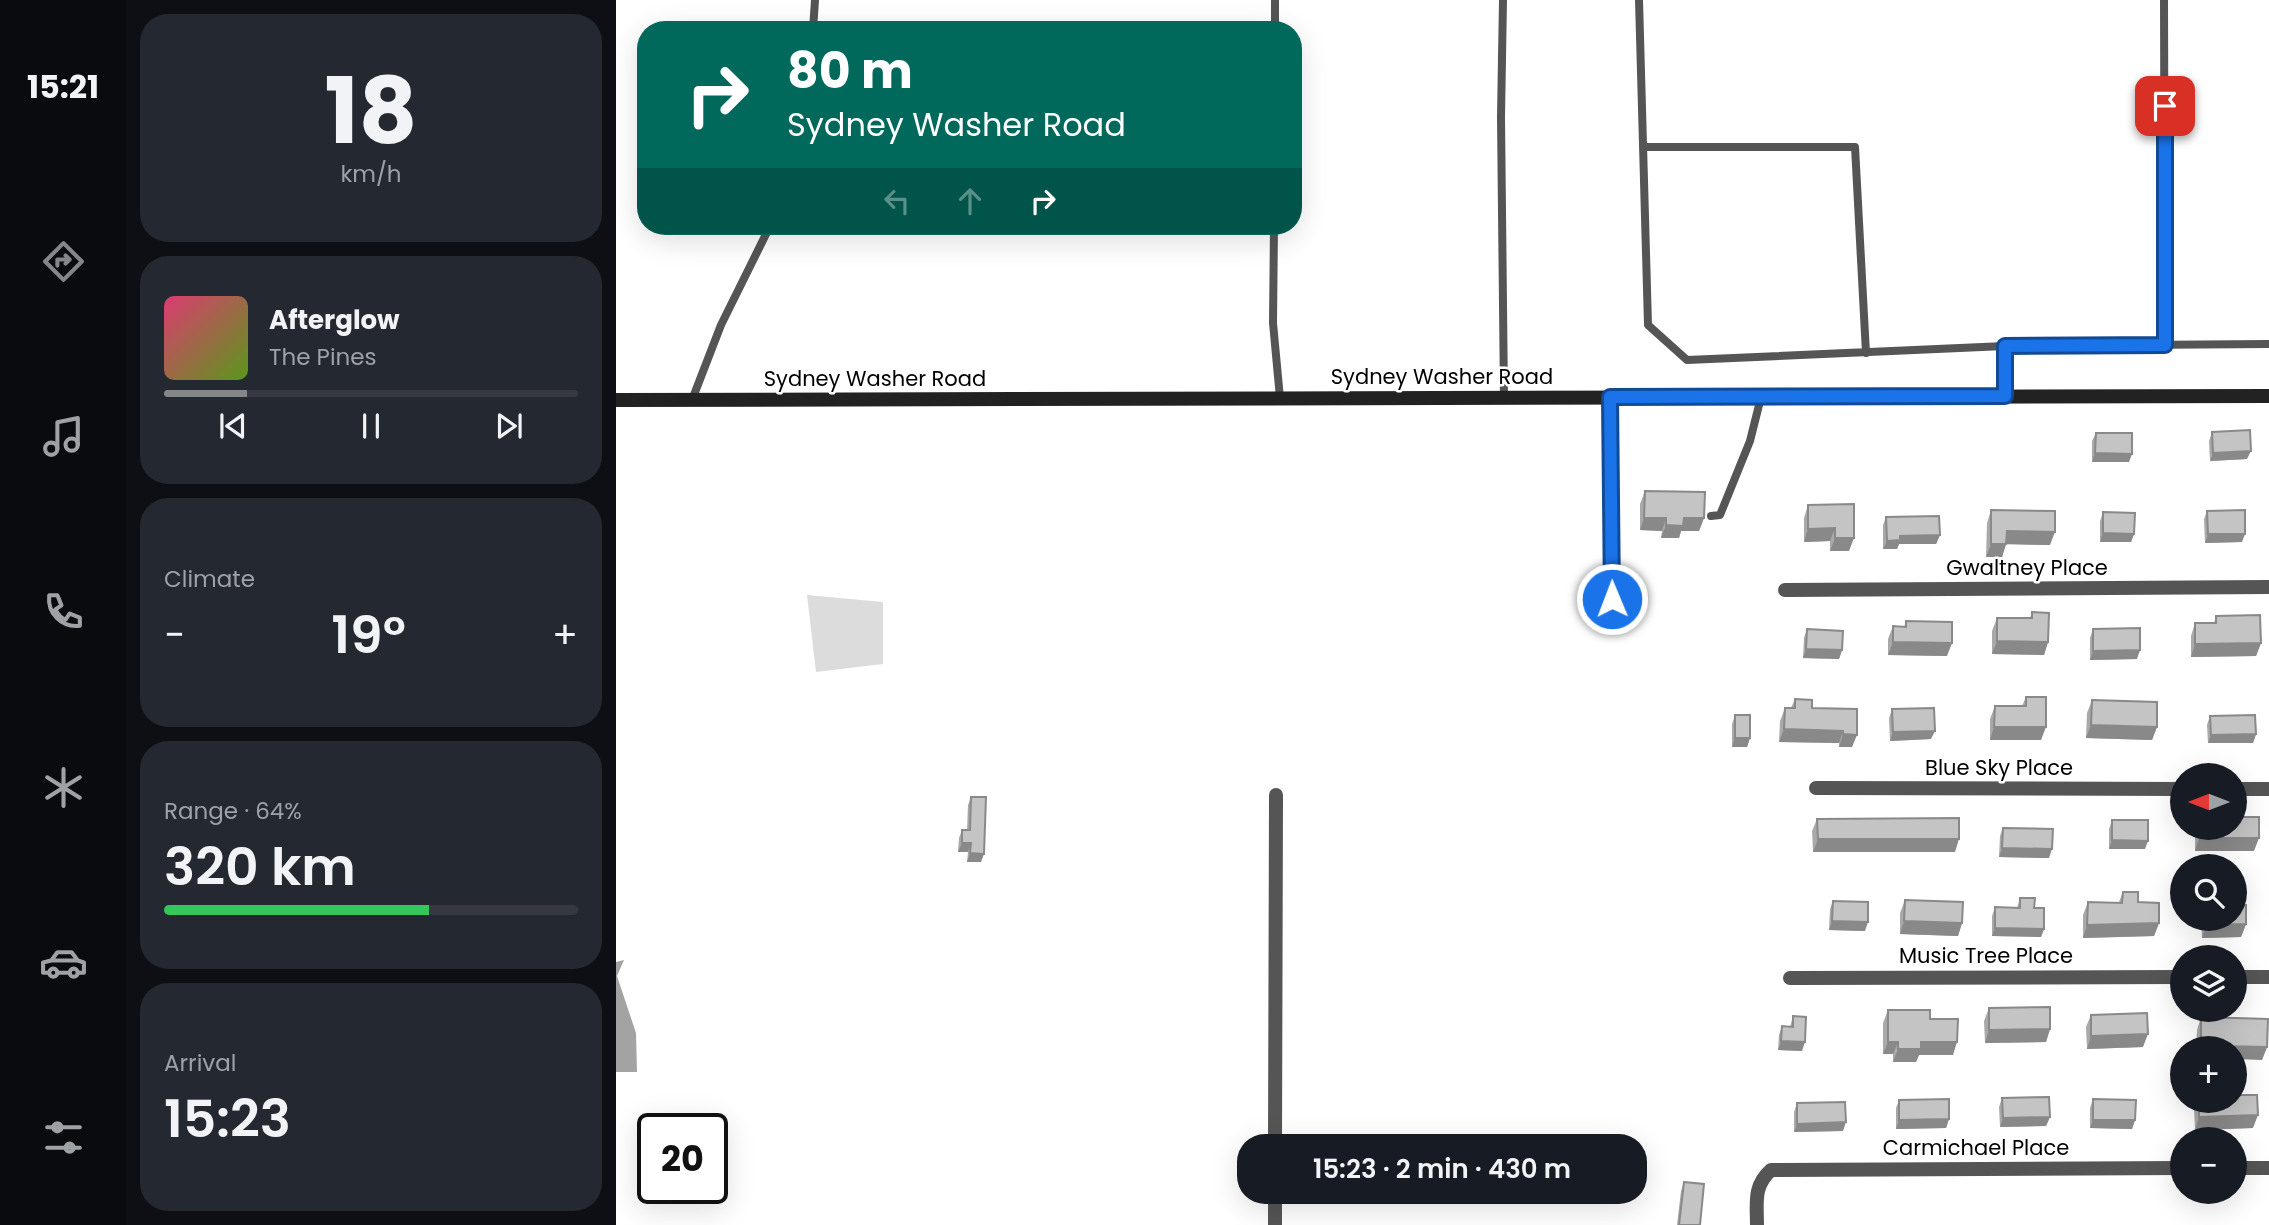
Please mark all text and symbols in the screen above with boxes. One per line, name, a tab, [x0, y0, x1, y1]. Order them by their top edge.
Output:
text: 80 m	[787, 37, 913, 105]
text: 18	[324, 47, 418, 175]
icon: right	[672, 49, 763, 140]
text: 15:21	[27, 64, 99, 109]
pin	[2135, 76, 2195, 136]
icon: arrive	[2146, 87, 2184, 125]
text: Sydney Washer Road	[787, 102, 1126, 147]
text: km/h	[340, 158, 402, 190]
icon: left	[878, 182, 916, 220]
icon: ahead	[951, 182, 989, 220]
icon: right	[1024, 182, 1062, 220]
icon: directions	[39, 237, 88, 286]
text: Afterglow	[269, 302, 400, 338]
text: The Pines	[269, 341, 377, 373]
street label: Sydney Washer Road	[1331, 362, 1553, 391]
street label: Sydney Washer Road	[764, 364, 986, 393]
icon: previous	[214, 407, 252, 445]
icon: pause	[352, 407, 390, 445]
icon: next	[490, 407, 528, 445]
icon: music	[39, 412, 88, 461]
street label: Gwaltney Place	[1946, 553, 2108, 582]
position arrow	[1575, 562, 1649, 636]
text: Climate	[164, 563, 255, 595]
icon: phone	[39, 587, 88, 636]
text: 19°	[331, 598, 406, 671]
text: −	[164, 608, 185, 661]
text: +	[552, 608, 578, 661]
street label: Blue Sky Place	[1925, 753, 2073, 782]
icon: climate	[39, 763, 88, 812]
north arrow	[2170, 763, 2247, 840]
map controls	[2170, 763, 2247, 1204]
text: Range · 64%	[164, 795, 302, 827]
text: 320 km	[164, 830, 356, 903]
button: search	[2170, 854, 2247, 931]
icon: car	[39, 938, 88, 987]
street label: Music Tree Place	[1899, 941, 2073, 970]
button: layers	[2170, 945, 2247, 1022]
button: +	[2170, 1036, 2247, 1113]
text: Arrival	[164, 1047, 236, 1079]
text: 15:23	[164, 1082, 291, 1155]
icon: filters	[39, 1113, 88, 1162]
speed limit sign: 20	[637, 1113, 728, 1204]
button: −	[2170, 1127, 2247, 1204]
street label: Carmichael Place	[1883, 1133, 2069, 1162]
text: 15:23 · 2 min · 430 m	[1313, 1151, 1571, 1187]

